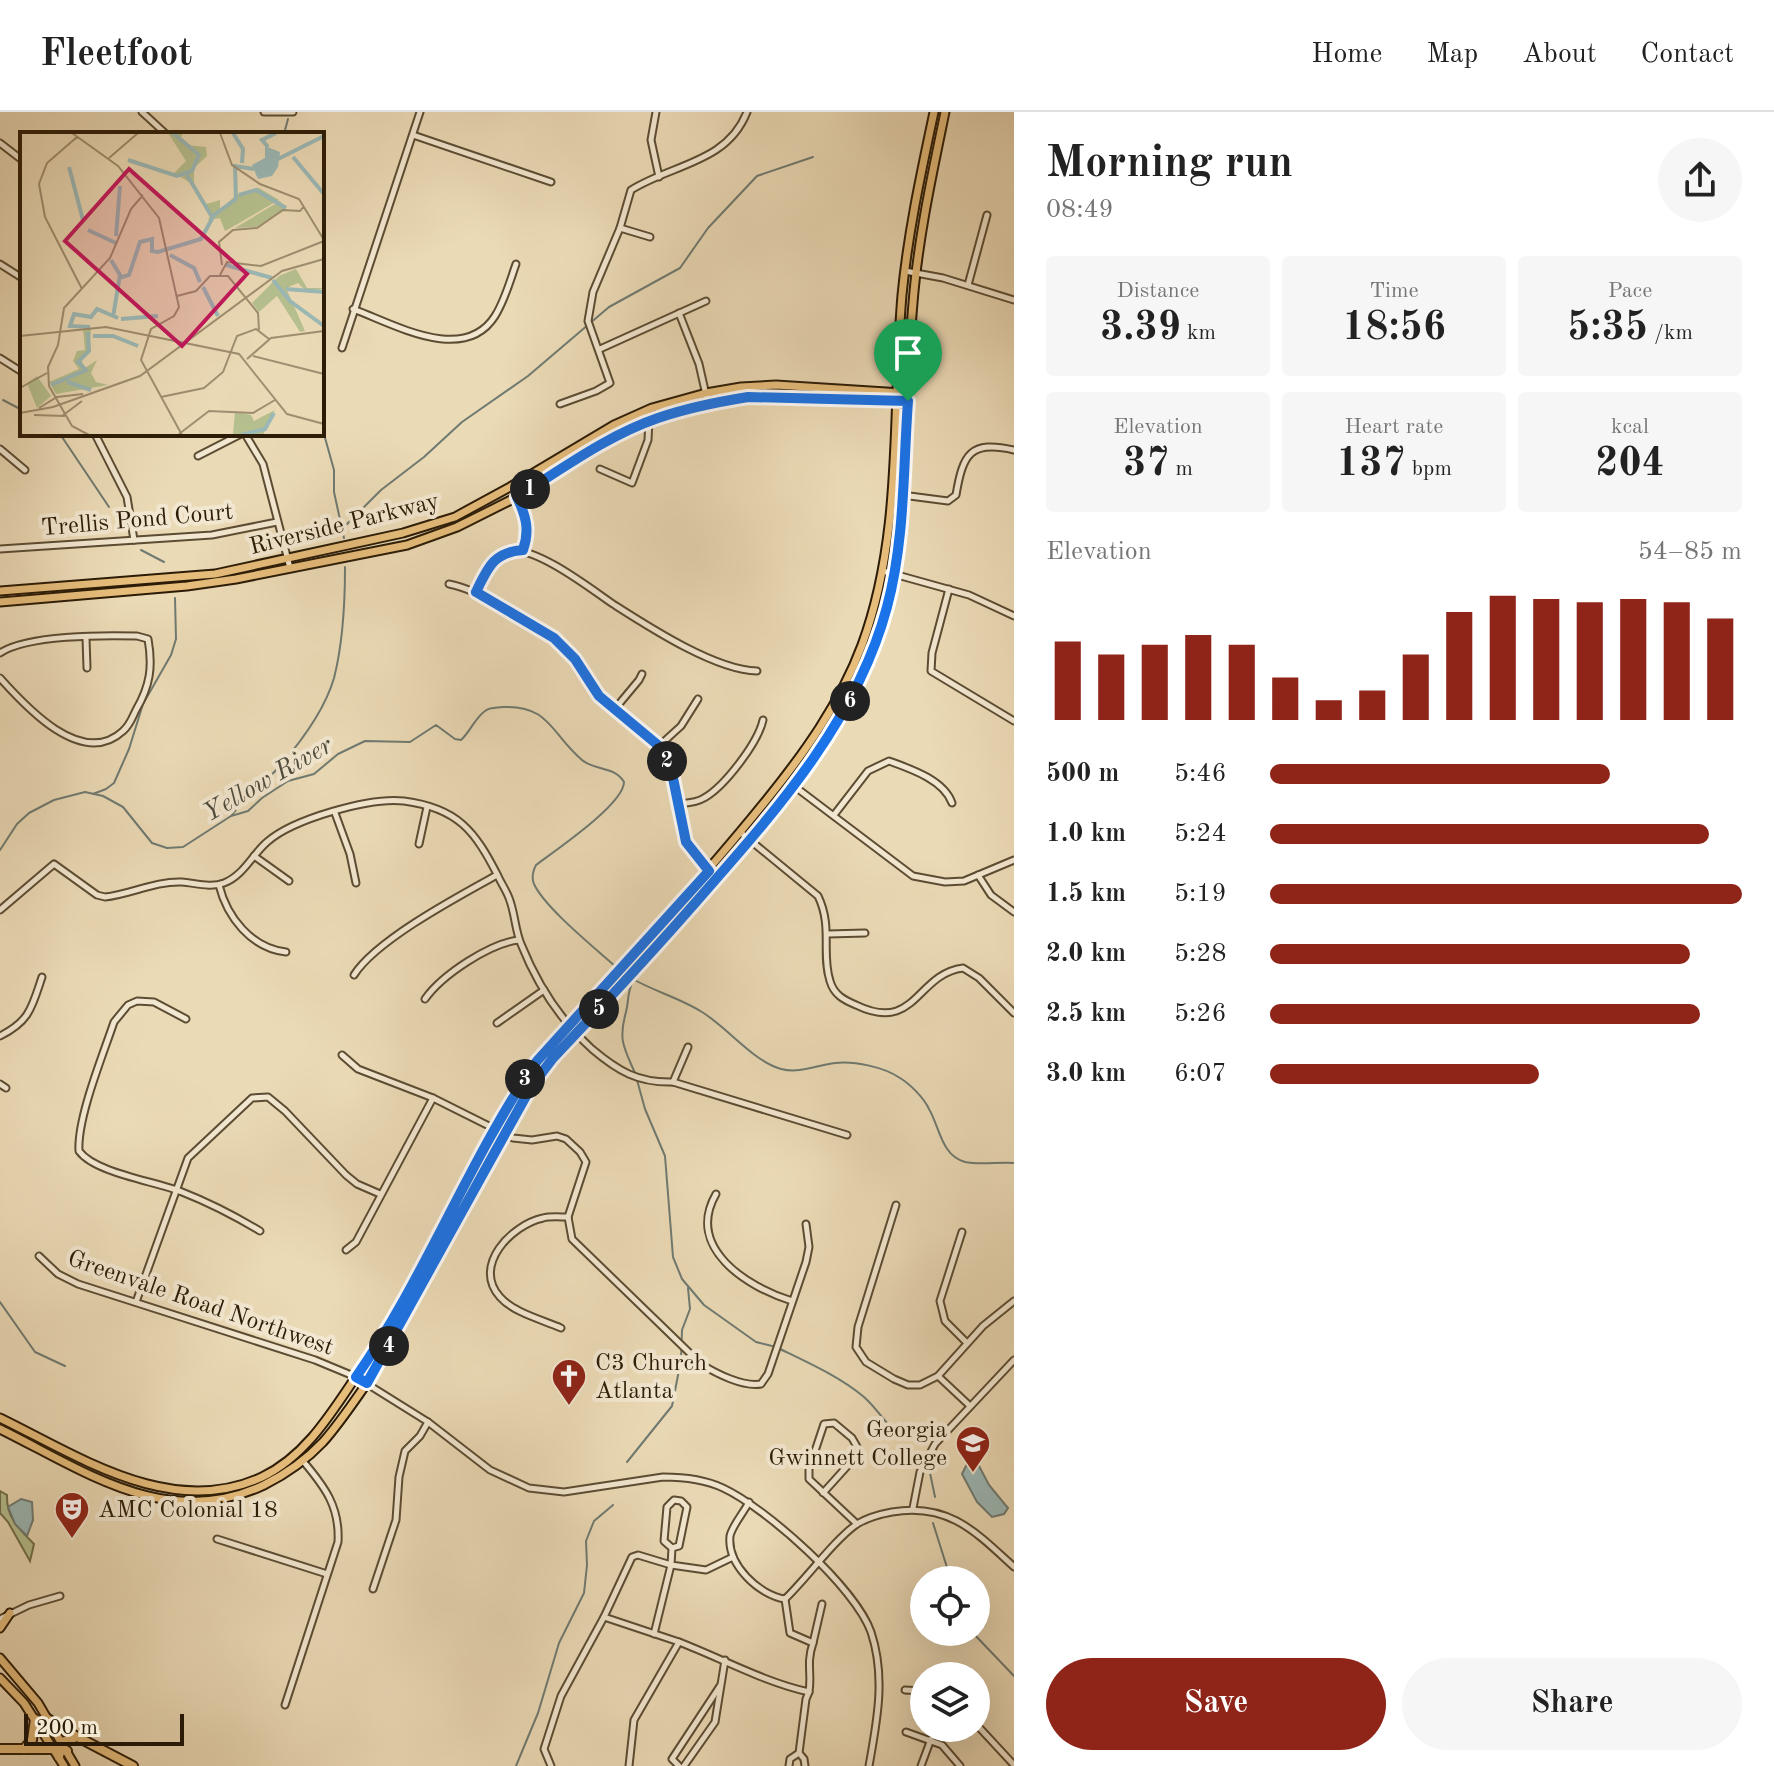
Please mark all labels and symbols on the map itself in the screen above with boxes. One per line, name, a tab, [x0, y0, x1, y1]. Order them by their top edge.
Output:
inset map	[20, 132, 324, 436]
pin	[874, 319, 942, 401]
pin: 1	[510, 469, 550, 509]
street label: Riverside Parkway	[247, 490, 442, 560]
street label: Trellis Pond Court	[40, 501, 234, 541]
pin: 6	[830, 681, 870, 721]
water label: Yellow River	[199, 732, 338, 827]
pin: 2	[647, 741, 687, 781]
pin: 5	[579, 989, 619, 1029]
pin: 3	[505, 1059, 545, 1099]
street label: Greenvale Road Northwest	[64, 1247, 336, 1361]
pin: 4	[369, 1326, 409, 1366]
place label: C3 Church Atlanta	[595, 1352, 707, 1404]
church icon: C3 Church Atlanta	[550, 1357, 588, 1407]
place label: Georgia Gwinnett College	[768, 1419, 947, 1471]
school or university icon: Georgia Gwinnett College	[954, 1424, 992, 1474]
theatre icon: AMC Colonial 18	[53, 1490, 91, 1540]
place label: AMC Colonial 18	[98, 1499, 278, 1523]
scale bar	[24, 1710, 184, 1746]

